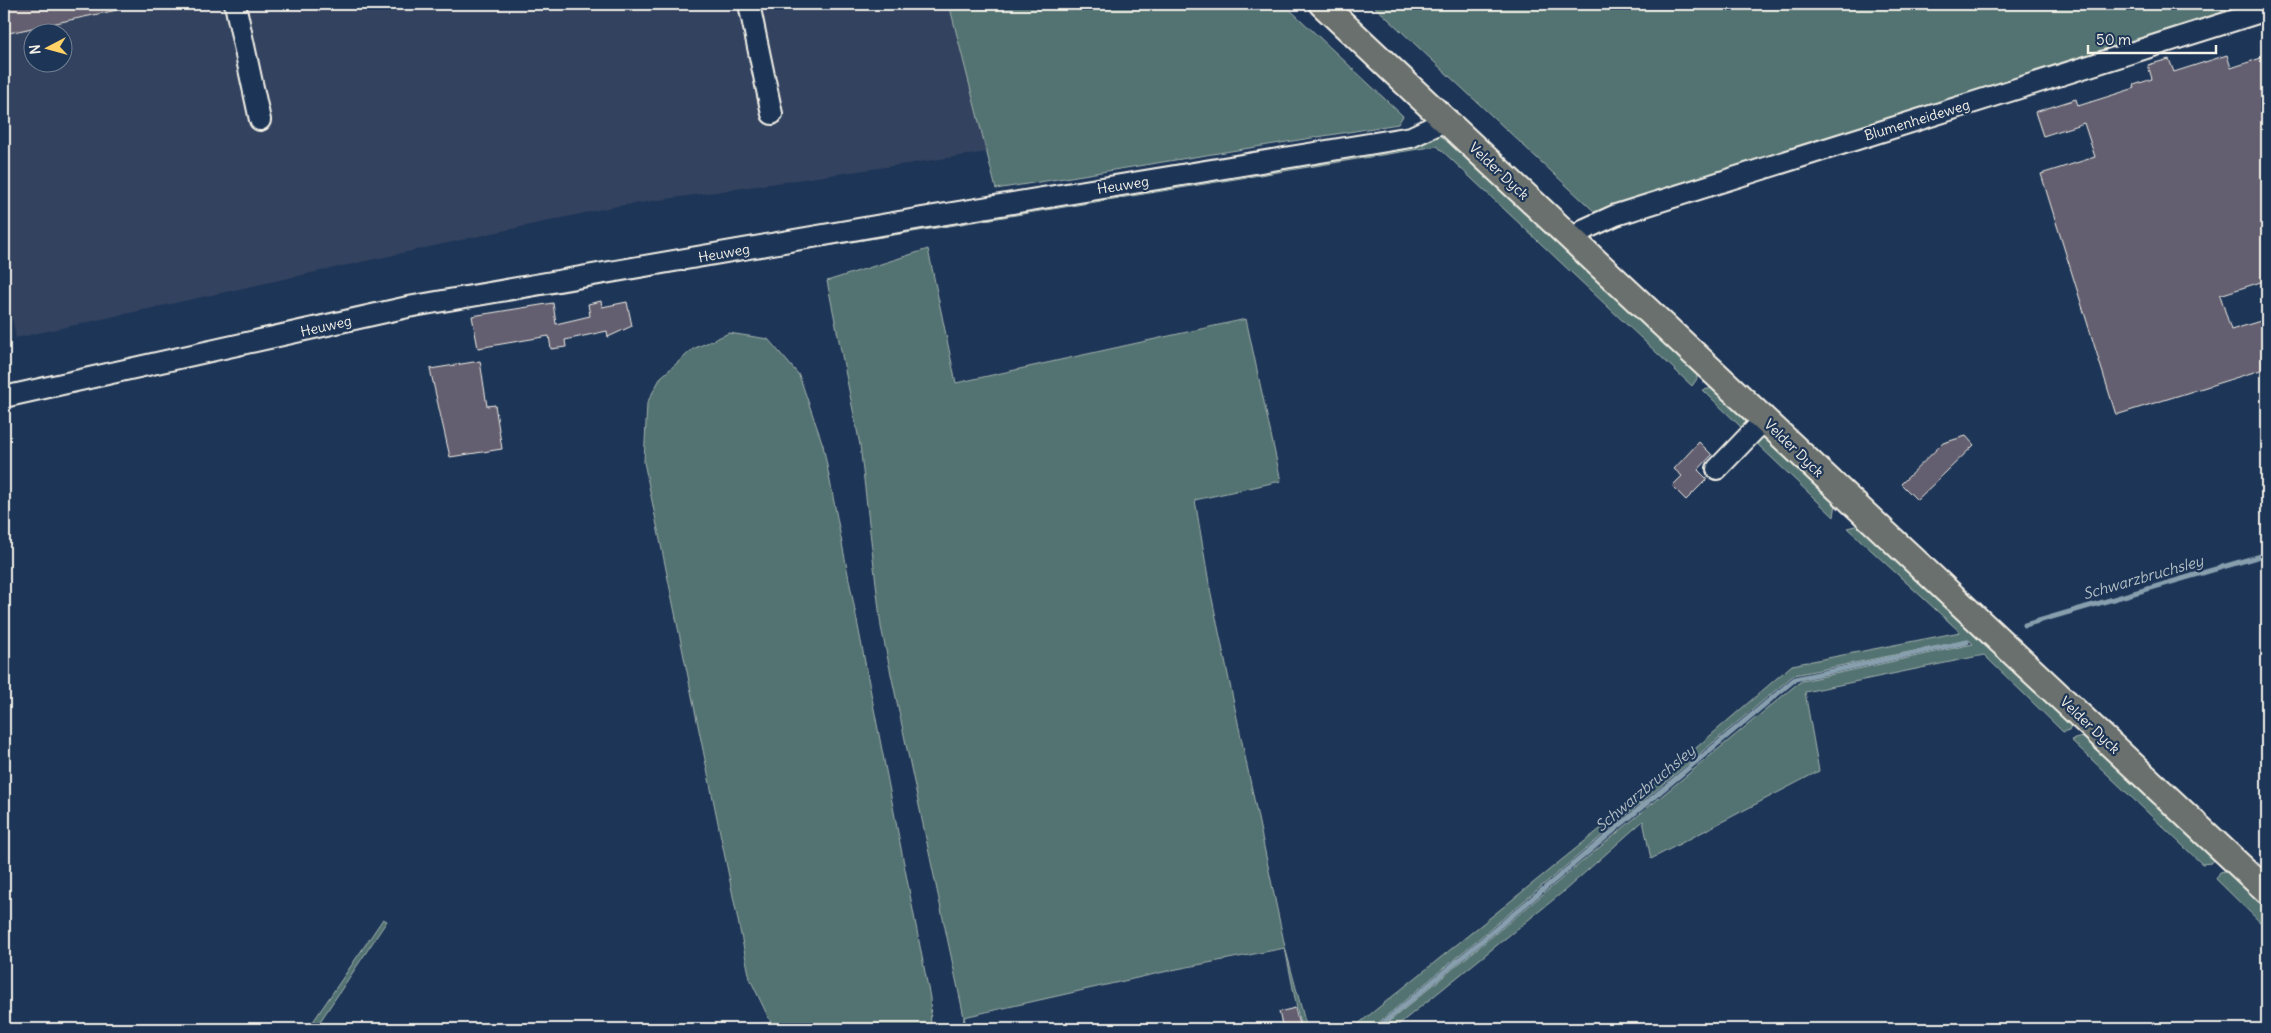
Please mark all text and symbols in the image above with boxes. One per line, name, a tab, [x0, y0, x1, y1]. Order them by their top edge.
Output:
north arrow	[22, 22, 72, 72]
scale bar	[2088, 22, 2216, 54]
text: 50 m	[2096, 30, 2131, 49]
text: N	[26, 44, 45, 55]
street label: Blumenheideweg	[1862, 95, 1972, 145]
street label: Velder Dyck	[1465, 139, 1533, 203]
street label: Heuweg	[1096, 172, 1150, 198]
street label: Heuweg	[697, 240, 751, 266]
street label: Heuweg	[299, 311, 353, 341]
street label: Velder Dyck	[1760, 415, 1828, 481]
water label: Schwarzbruchsley	[2081, 550, 2207, 603]
street label: Velder Dyck	[2056, 693, 2124, 757]
water label: Schwarzbruchsley	[1591, 740, 1700, 835]

